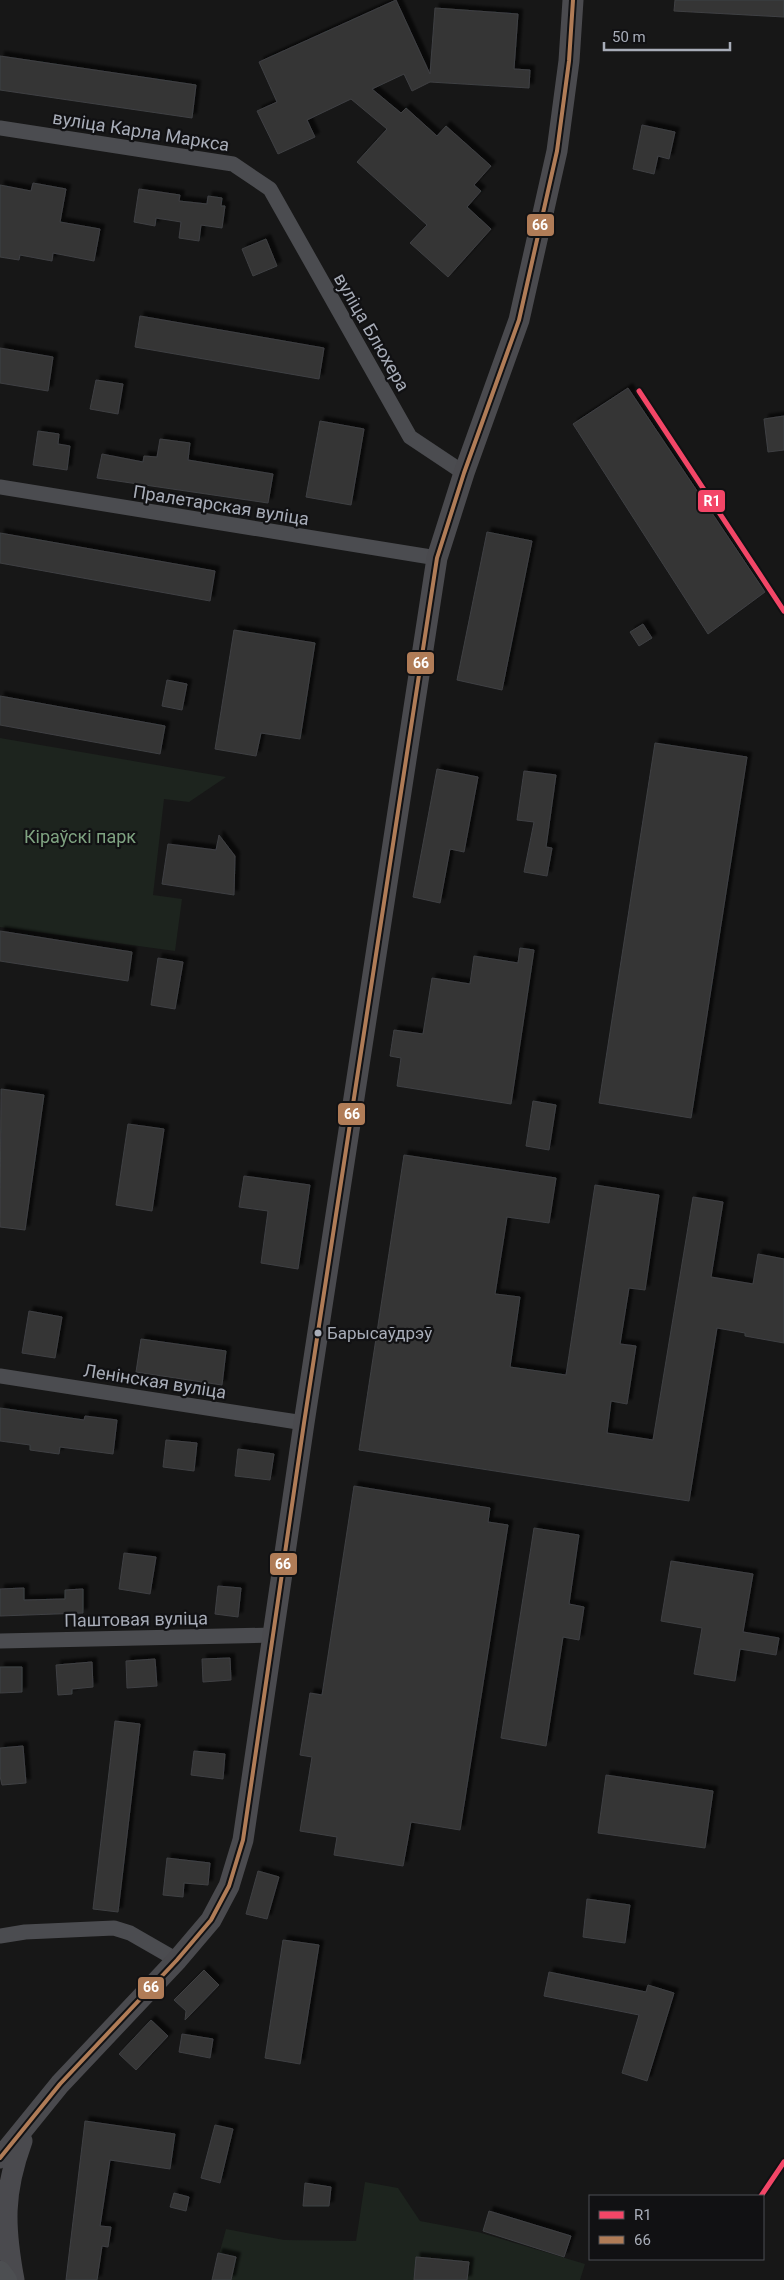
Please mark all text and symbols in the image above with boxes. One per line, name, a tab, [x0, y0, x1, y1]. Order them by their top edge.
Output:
scale bar	[604, 20, 730, 52]
text: 50 m	[612, 28, 646, 46]
street label: вуліца Карла Маркса	[51, 107, 231, 155]
line badge: 66	[526, 213, 555, 237]
text: 66	[532, 217, 548, 233]
street label: вуліца Блюхера	[330, 269, 414, 395]
street label: Пралетарская вуліца	[132, 481, 310, 529]
line badge: R1	[697, 489, 726, 513]
text: R1	[703, 493, 721, 509]
line badge: 66	[406, 651, 435, 675]
text: 66	[413, 655, 429, 671]
park label: Кіраўскі парк	[24, 826, 136, 847]
line badge: 66	[337, 1102, 366, 1126]
text: 66	[344, 1106, 360, 1122]
place label: Барысаўдрэў	[327, 1323, 432, 1343]
marker: Барысаўдрэў	[313, 1328, 323, 1338]
street label: Ленінская вуліца	[82, 1359, 228, 1403]
line badge: 66	[269, 1552, 298, 1576]
text: 66	[275, 1556, 291, 1572]
street label: Паштовая вуліца	[64, 1607, 208, 1631]
line badge: 66	[137, 1976, 165, 2000]
text: 66	[143, 1979, 159, 1995]
legend	[589, 2195, 764, 2260]
text: R1	[634, 2206, 652, 2224]
text: 66	[634, 2231, 651, 2249]

